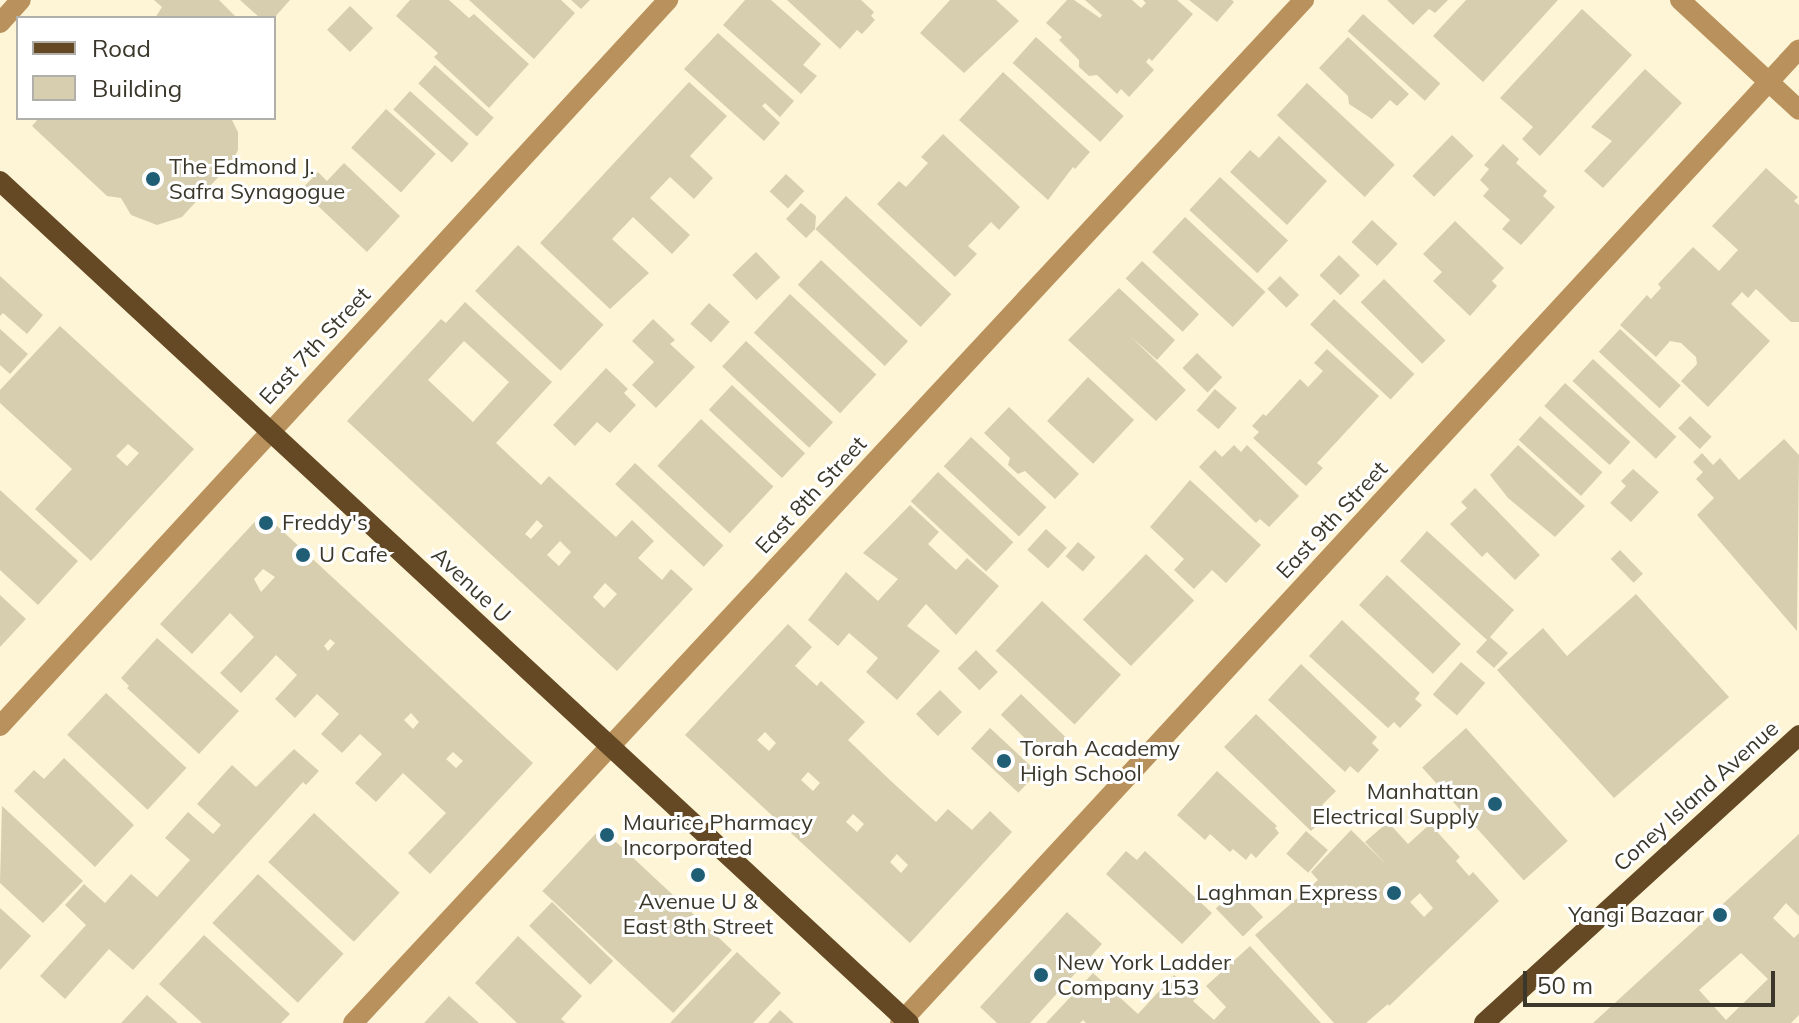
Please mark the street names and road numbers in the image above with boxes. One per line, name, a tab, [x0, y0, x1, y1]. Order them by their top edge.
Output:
street label: East 7th Street	[254, 282, 376, 410]
street label: East 8th Street	[750, 431, 872, 559]
street label: East 9th Street	[1271, 456, 1393, 584]
street label: Avenue U	[426, 542, 516, 628]
street label: Coney Island Avenue	[1608, 715, 1784, 877]

